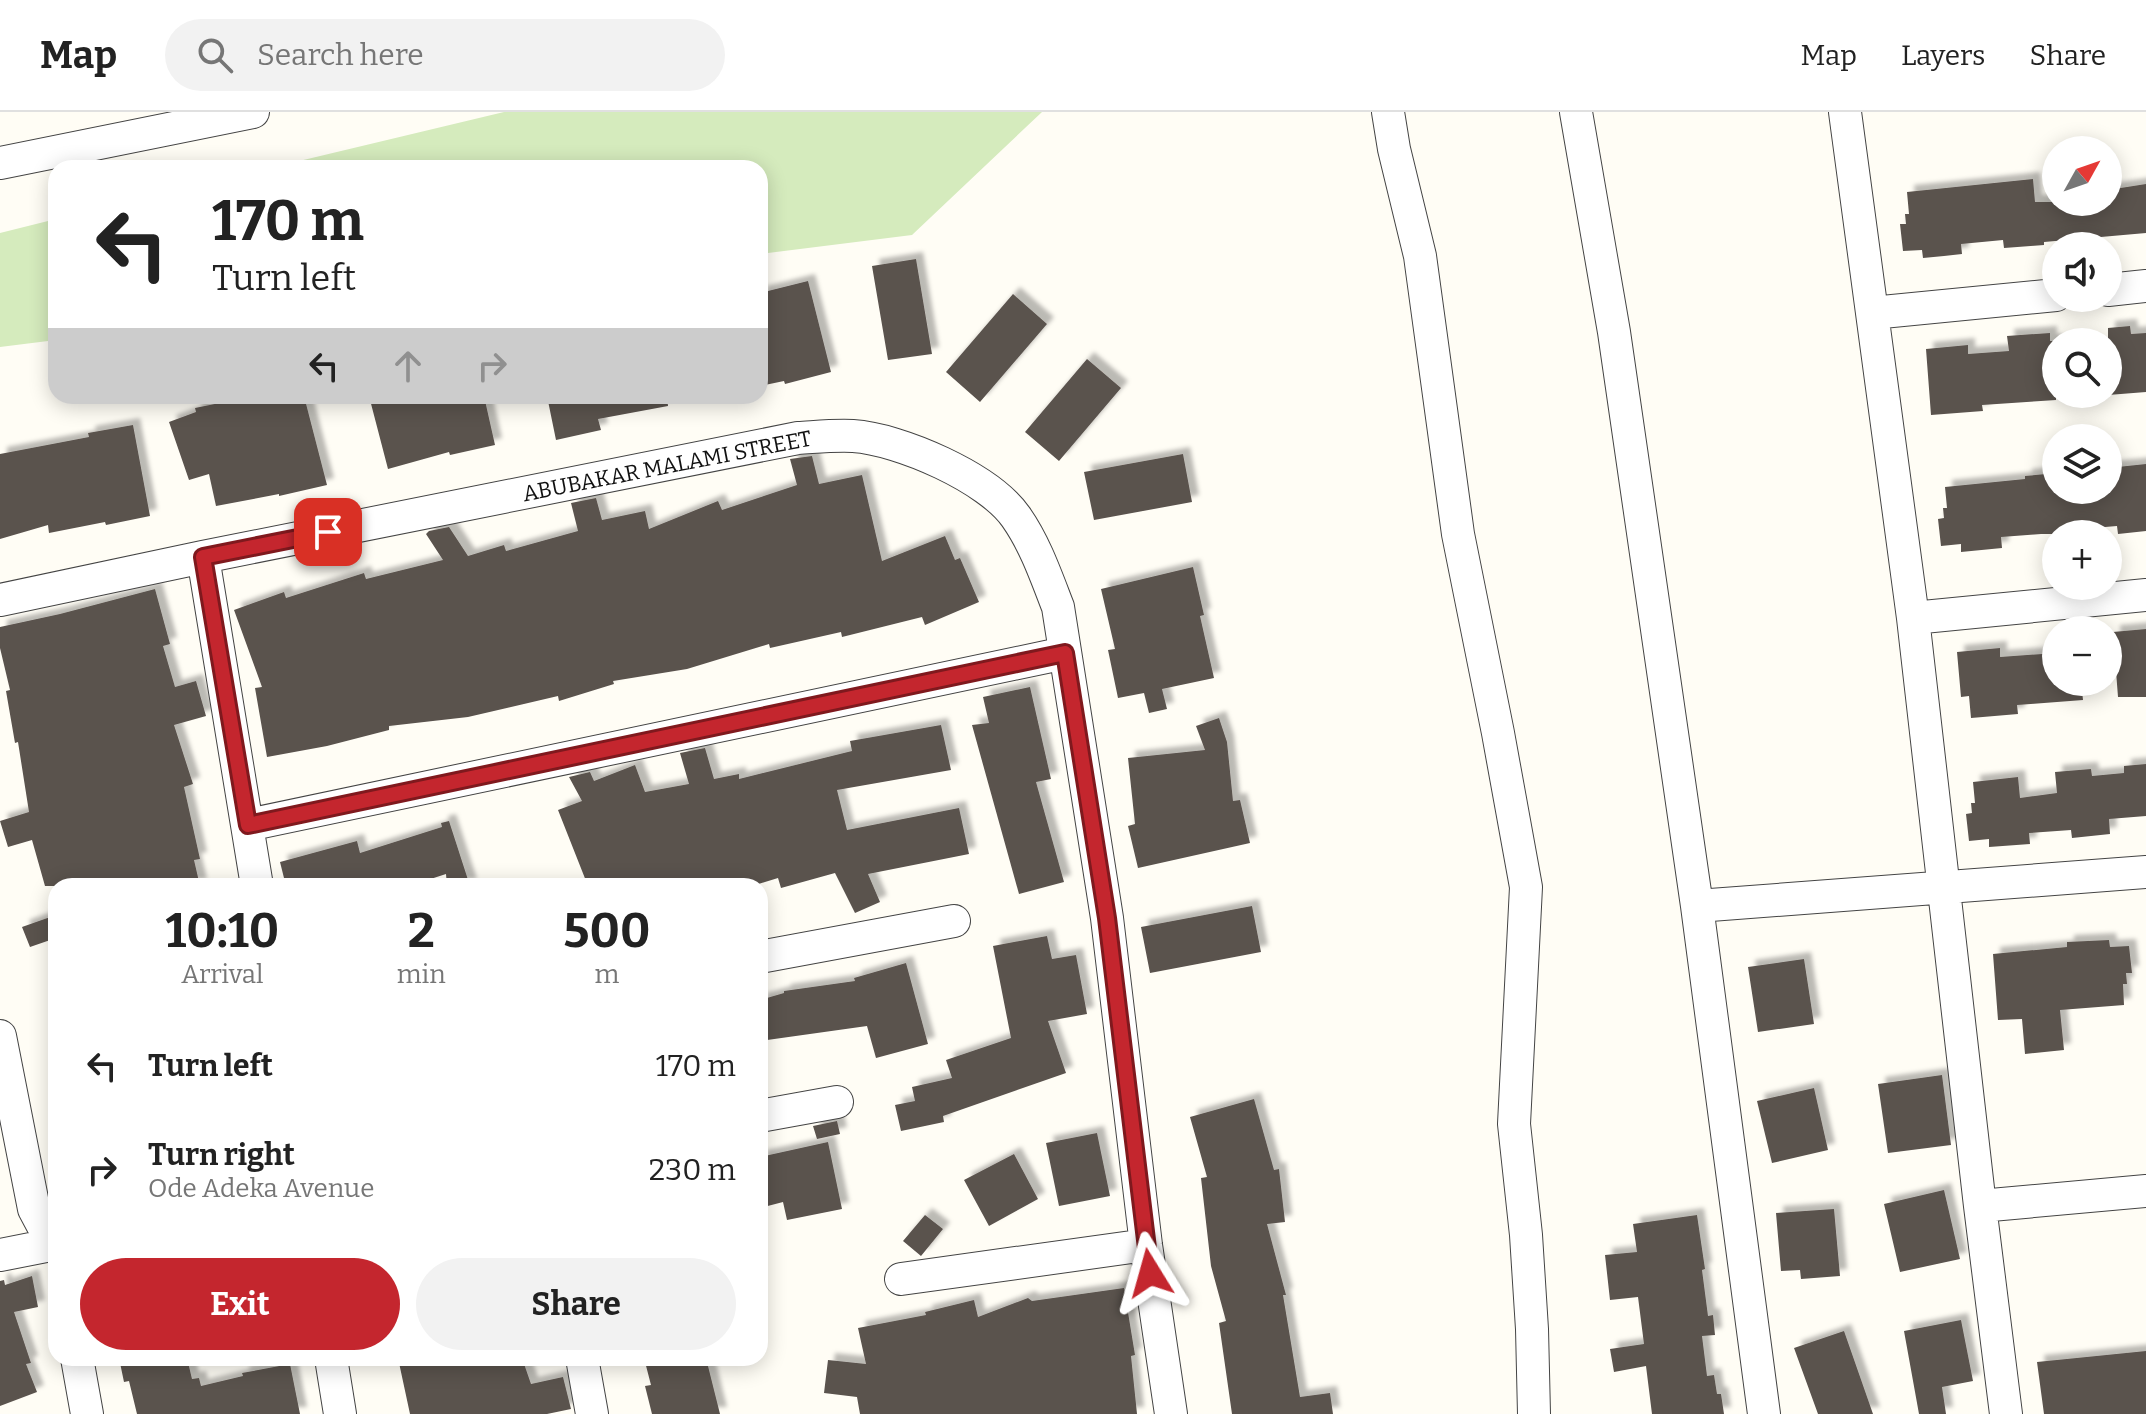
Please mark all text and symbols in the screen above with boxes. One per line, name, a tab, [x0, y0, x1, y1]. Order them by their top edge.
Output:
search box	[165, 19, 725, 91]
text: Map	[40, 32, 117, 78]
icon: search	[193, 33, 237, 77]
text: Search here	[257, 37, 424, 73]
text: Map	[1800, 39, 1857, 72]
text: Layers	[1901, 39, 1985, 72]
text: Share	[2029, 39, 2106, 72]
north arrow	[2042, 136, 2122, 216]
map controls	[2042, 136, 2122, 696]
text: 170 m	[212, 188, 364, 255]
icon: left	[80, 192, 184, 296]
button: sound	[2042, 232, 2122, 312]
text: Turn left	[212, 256, 356, 300]
button: search	[2042, 328, 2122, 408]
icon: left	[302, 344, 346, 388]
icon: ahead	[386, 344, 430, 388]
icon: right	[470, 344, 514, 388]
button: layers	[2042, 424, 2122, 504]
street label: ABUBAKAR MALAMI STREET	[520, 425, 814, 507]
pin	[294, 498, 362, 566]
icon: arrive	[306, 510, 350, 554]
button: +	[2042, 520, 2122, 600]
button: −	[2042, 616, 2122, 696]
text: 10:10	[166, 902, 279, 960]
text: 2	[408, 902, 435, 960]
text: 500	[563, 902, 650, 960]
text: Arrival	[181, 959, 264, 990]
text: min	[397, 959, 446, 990]
text: m	[594, 959, 619, 990]
icon: left	[80, 1044, 124, 1088]
text: Turn left	[148, 1048, 273, 1084]
text: 170 m	[656, 1048, 736, 1084]
text: Turn right	[148, 1137, 295, 1173]
icon: right	[80, 1148, 124, 1192]
text: 230 m	[649, 1152, 736, 1188]
text: Ode Adeka Avenue	[148, 1173, 374, 1204]
position arrow	[1108, 1231, 1192, 1315]
button: Exit	[80, 1258, 400, 1350]
button: Share	[416, 1258, 736, 1350]

